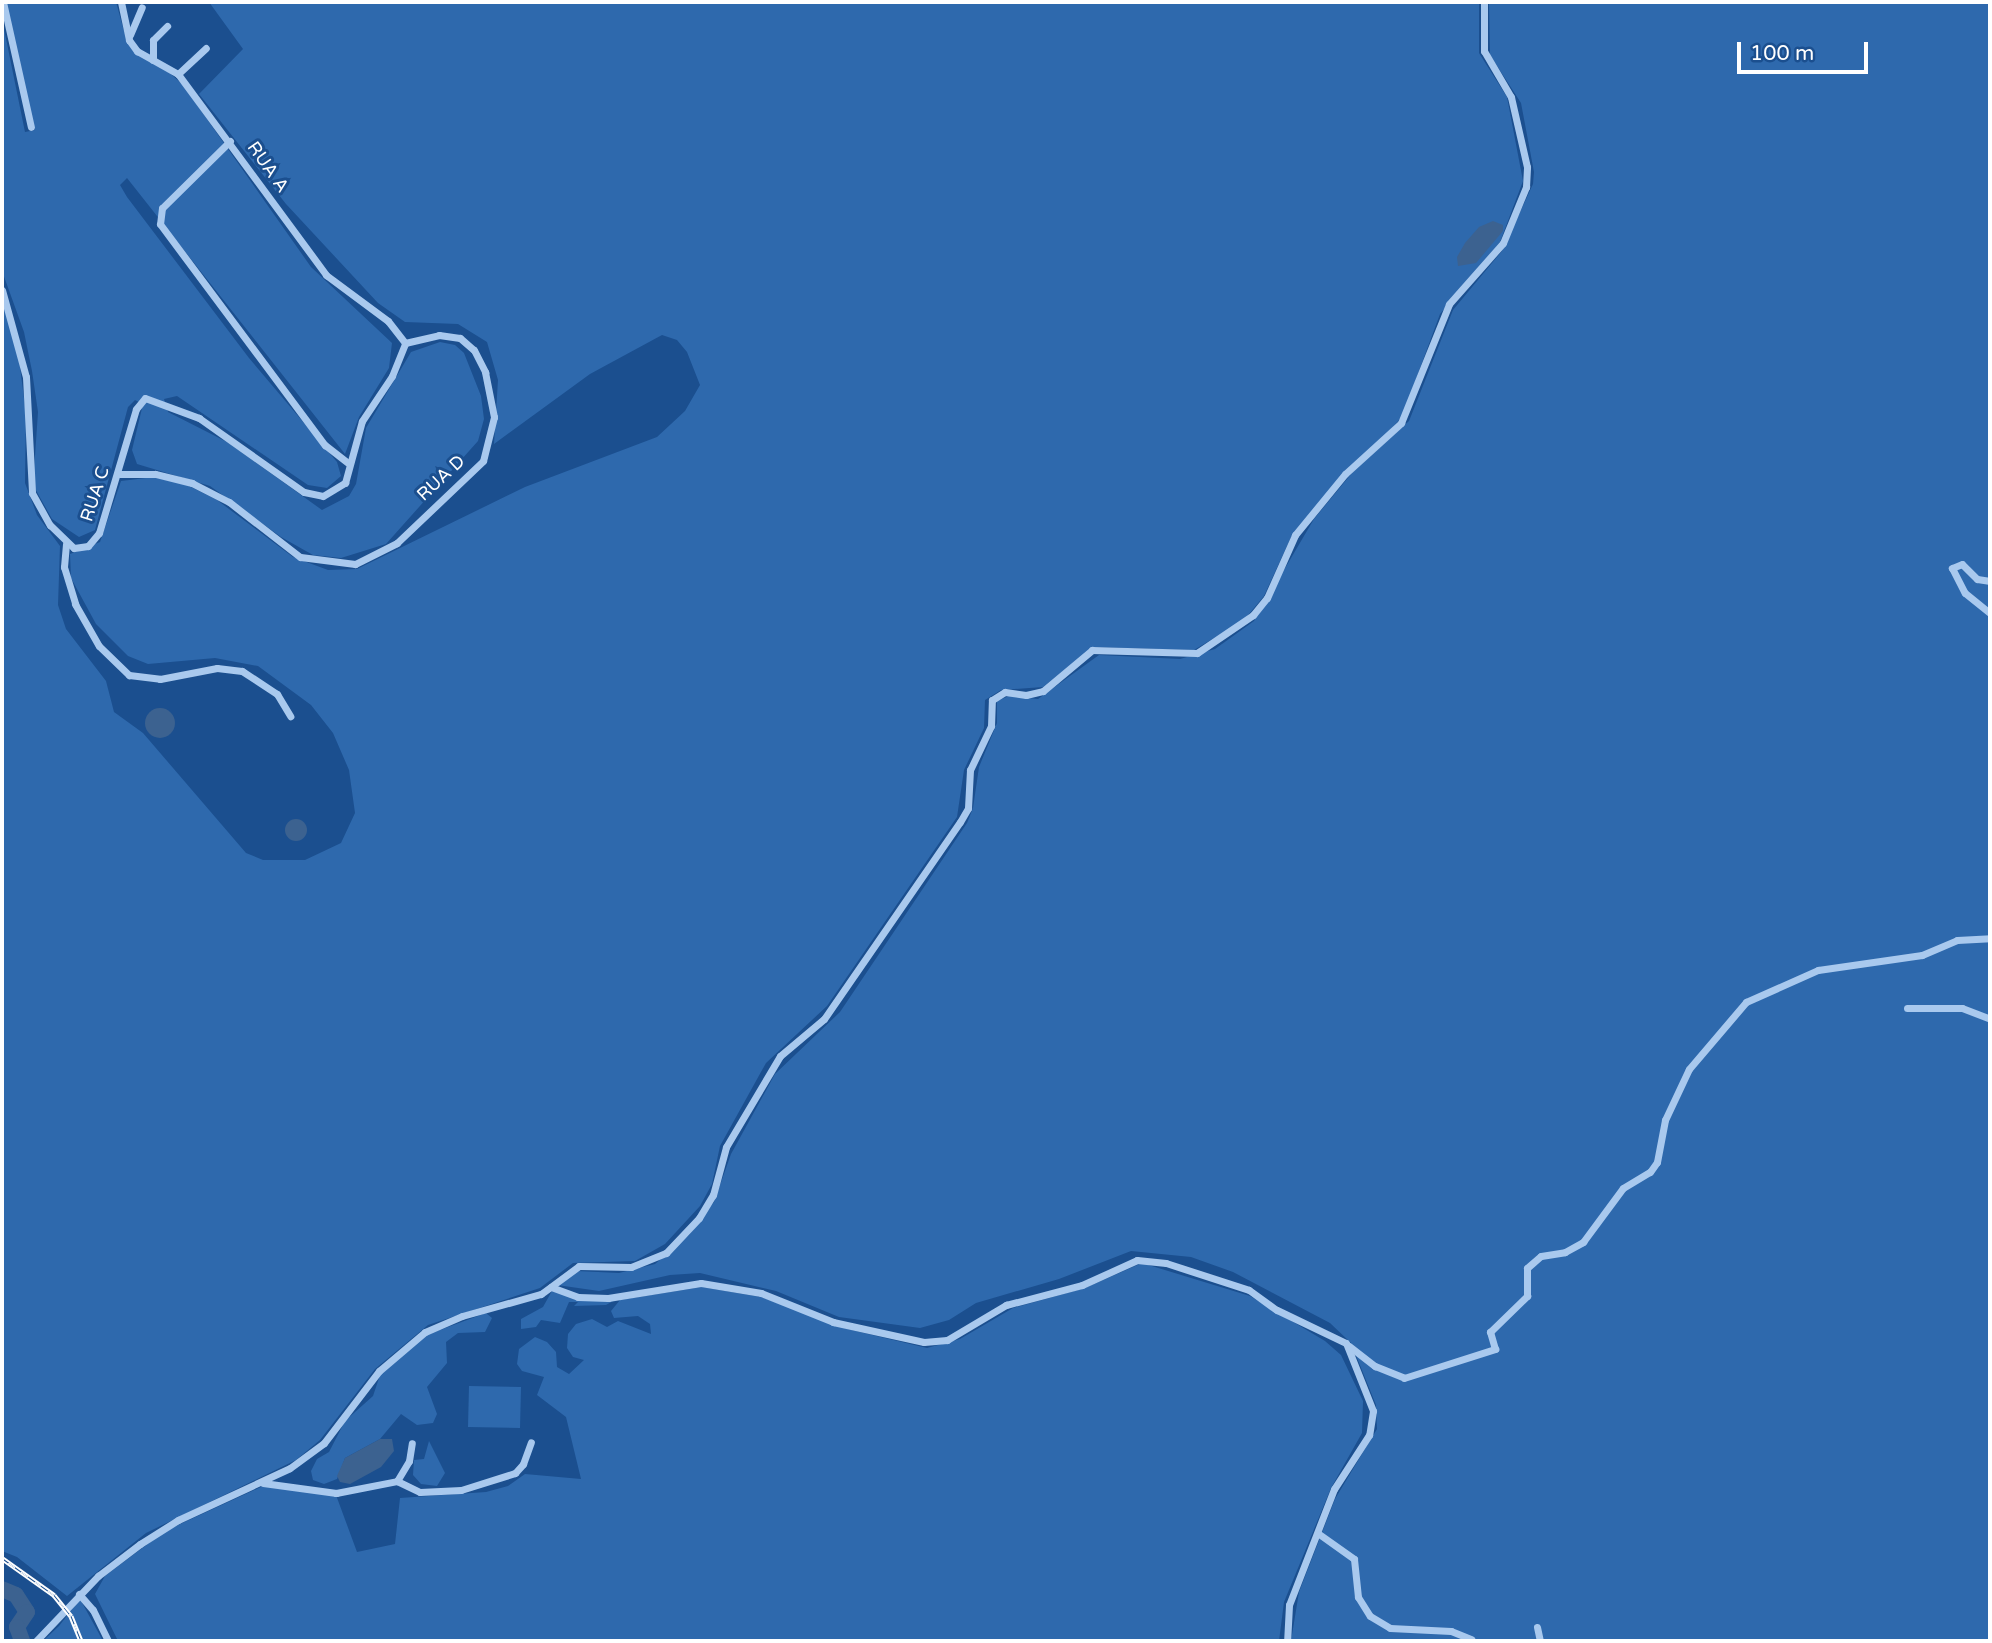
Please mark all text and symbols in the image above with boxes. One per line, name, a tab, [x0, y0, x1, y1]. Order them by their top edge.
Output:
scale bar	[1740, 28, 1871, 72]
text: 100 m	[1750, 41, 1814, 66]
street label: RUA A	[243, 137, 293, 197]
street label: RUA D	[413, 450, 469, 506]
street label: RUA C	[76, 464, 114, 524]

